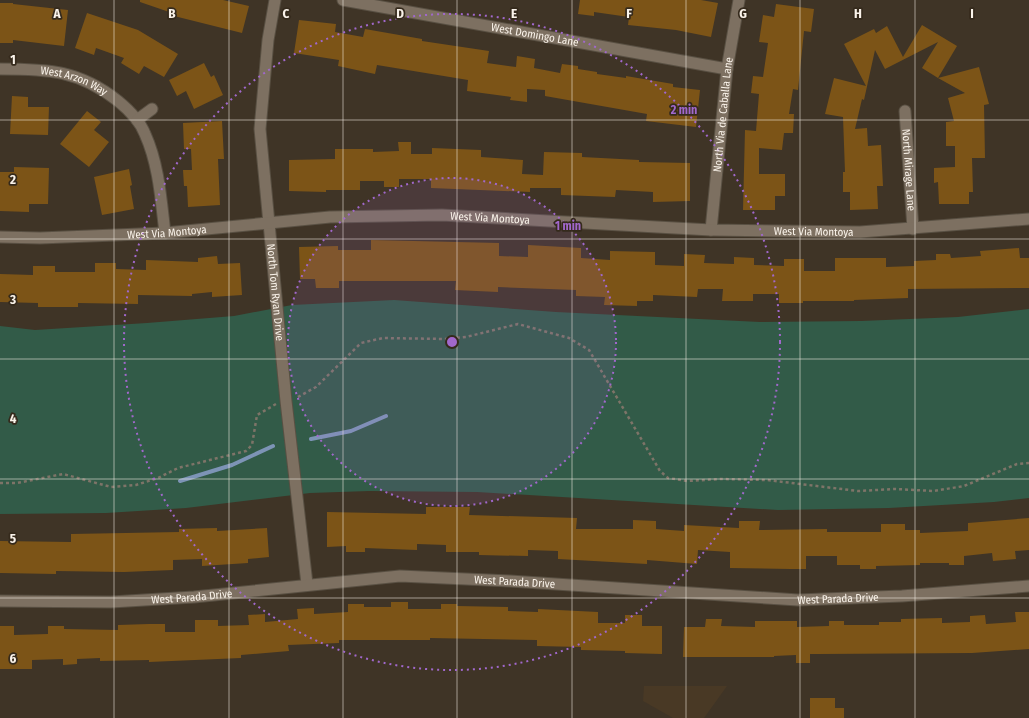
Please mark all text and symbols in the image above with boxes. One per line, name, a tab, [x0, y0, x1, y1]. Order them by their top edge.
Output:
text: A	[52, 6, 61, 21]
text: B	[168, 6, 176, 21]
text: C	[283, 6, 290, 21]
text: D	[396, 6, 404, 21]
text: E	[511, 6, 517, 21]
text: F	[626, 6, 632, 21]
text: G	[739, 6, 747, 21]
text: H	[854, 6, 862, 21]
text: I	[970, 6, 974, 21]
street label: West Domingo Lane	[490, 20, 580, 49]
text: 1	[10, 52, 16, 67]
street label: North Via de Caballa Lane	[710, 56, 735, 173]
street label: West Arzon Way	[40, 64, 110, 98]
text: 2 min	[670, 103, 697, 117]
street label: North Mirage Lane	[900, 128, 918, 211]
text: 2	[9, 172, 16, 187]
street label: West Via Montoya	[450, 209, 530, 226]
text: 1 min	[555, 219, 581, 233]
street label: West Via Montoya	[127, 223, 207, 241]
street label: West Via Montoya	[774, 224, 854, 238]
street label: North Tom Ryan Drive	[264, 243, 287, 341]
text: 3	[9, 292, 16, 307]
centre of rings	[445, 335, 459, 349]
text: 4	[10, 411, 17, 426]
text: 5	[10, 531, 16, 546]
street label: West Parada Drive	[474, 573, 556, 590]
street label: West Parada Drive	[151, 587, 233, 606]
street label: West Parada Drive	[797, 590, 879, 607]
text: 6	[10, 651, 17, 666]

